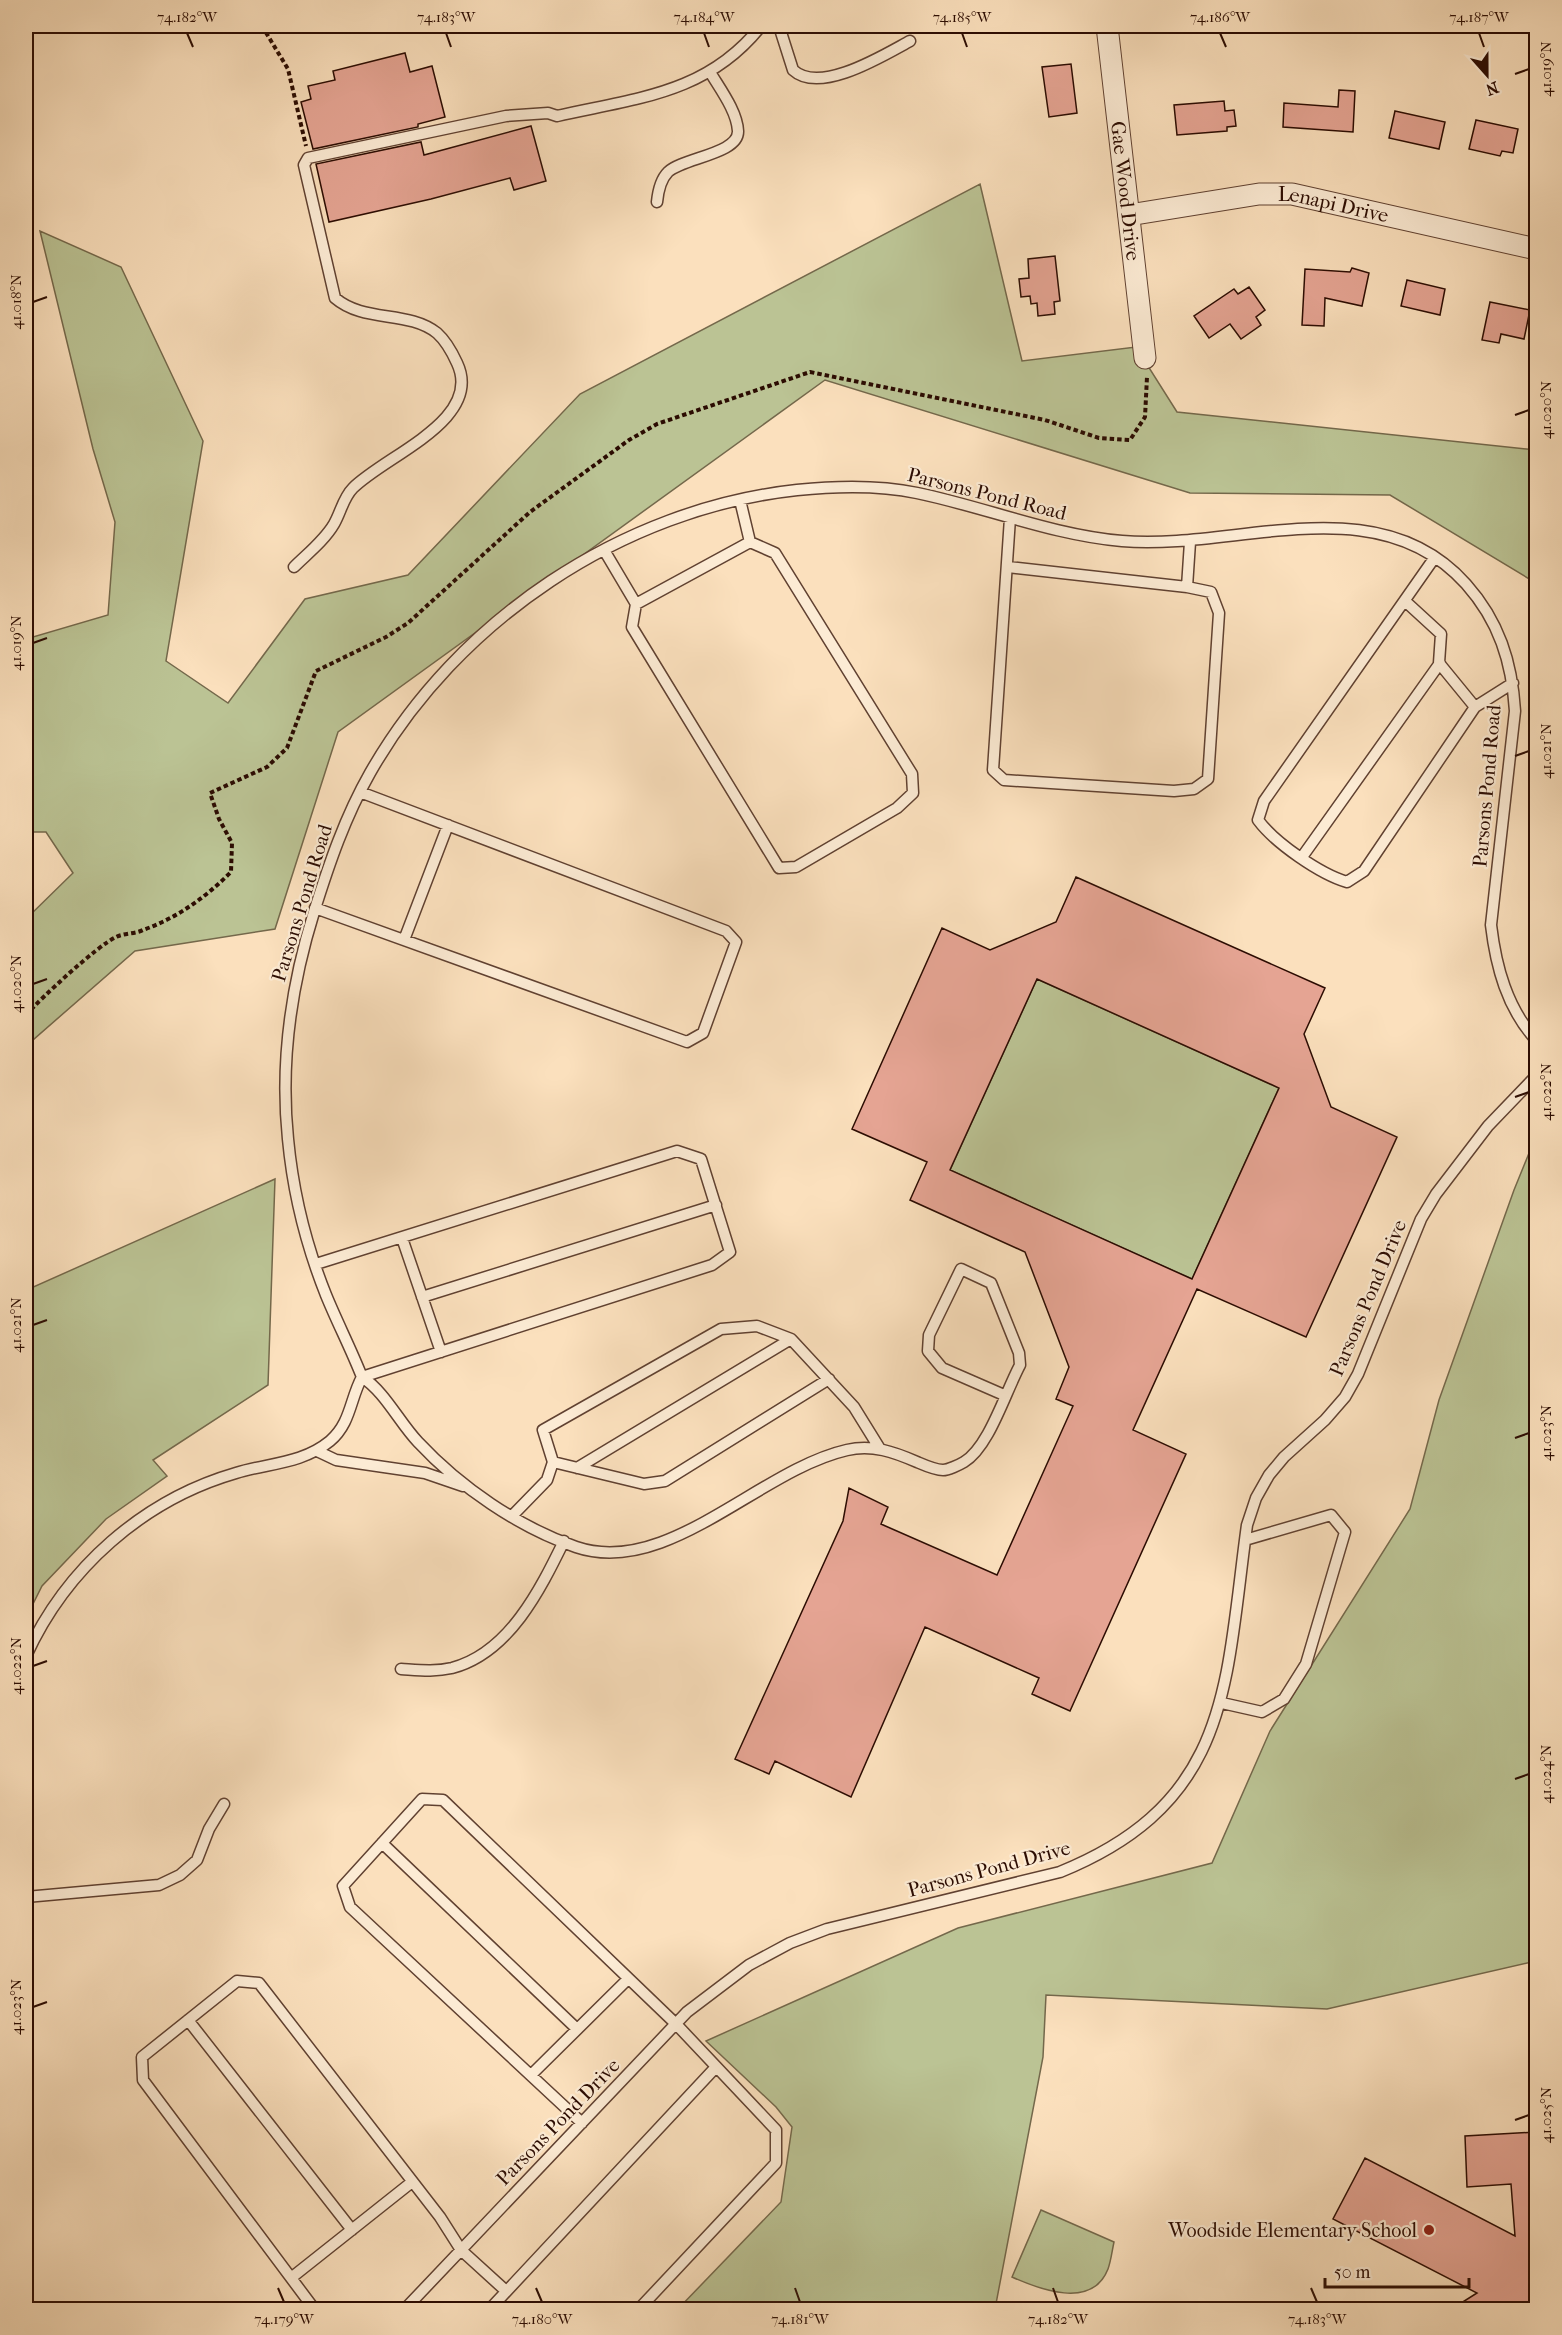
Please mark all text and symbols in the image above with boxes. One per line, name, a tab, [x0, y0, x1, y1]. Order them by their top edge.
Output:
text: 74.182°W	[157, 8, 218, 26]
text: 74.183°W	[417, 8, 476, 26]
text: 74.184°W	[674, 8, 736, 26]
text: 74.185°W	[933, 8, 993, 26]
text: 74.186°W	[1190, 8, 1251, 26]
text: 74.187°W	[1449, 8, 1510, 26]
text: 41.019°N	[1537, 41, 1555, 97]
north arrow	[1457, 45, 1517, 105]
text: N	[1482, 77, 1501, 100]
street label: Gae Wood Drive	[1106, 120, 1145, 262]
street label: Lenapi Drive	[1278, 182, 1391, 227]
text: 41.018°N	[7, 274, 25, 330]
text: 41.020°N	[1537, 380, 1555, 439]
street label: Parsons Pond Road	[905, 463, 1070, 525]
text: 41.019°N	[7, 615, 25, 671]
street label: Parsons Pond Road	[1468, 703, 1506, 868]
text: 41.021°N	[1537, 723, 1555, 779]
street label: Parsons Pond Road	[267, 821, 337, 984]
text: 41.020°N	[7, 954, 25, 1013]
text: 41.022°N	[1537, 1063, 1555, 1121]
street label: Parsons Pond Drive	[1325, 1216, 1411, 1380]
text: 41.021°N	[7, 1297, 25, 1353]
text: 41.023°N	[1537, 1404, 1555, 1461]
text: 41.022°N	[7, 1637, 25, 1695]
text: 41.024°N	[1537, 1744, 1555, 1803]
street label: Parsons Pond Drive	[905, 1836, 1073, 1902]
text: 41.023°N	[7, 1978, 25, 2035]
street label: Parsons Pond Drive	[492, 2054, 625, 2190]
text: 41.025°N	[1537, 2086, 1555, 2143]
place label: Woodside Elementary School	[1167, 2219, 1417, 2242]
marker: Woodside Elementary School	[1422, 2223, 1436, 2237]
scale bar	[1325, 2251, 1469, 2289]
text: 50 m	[1334, 2262, 1371, 2283]
text: 74.179°W	[254, 2310, 315, 2328]
text: 74.180°W	[512, 2310, 573, 2328]
text: 74.181°W	[771, 2310, 830, 2328]
text: 74.182°W	[1028, 2310, 1089, 2328]
text: 74.183°W	[1288, 2310, 1347, 2328]

